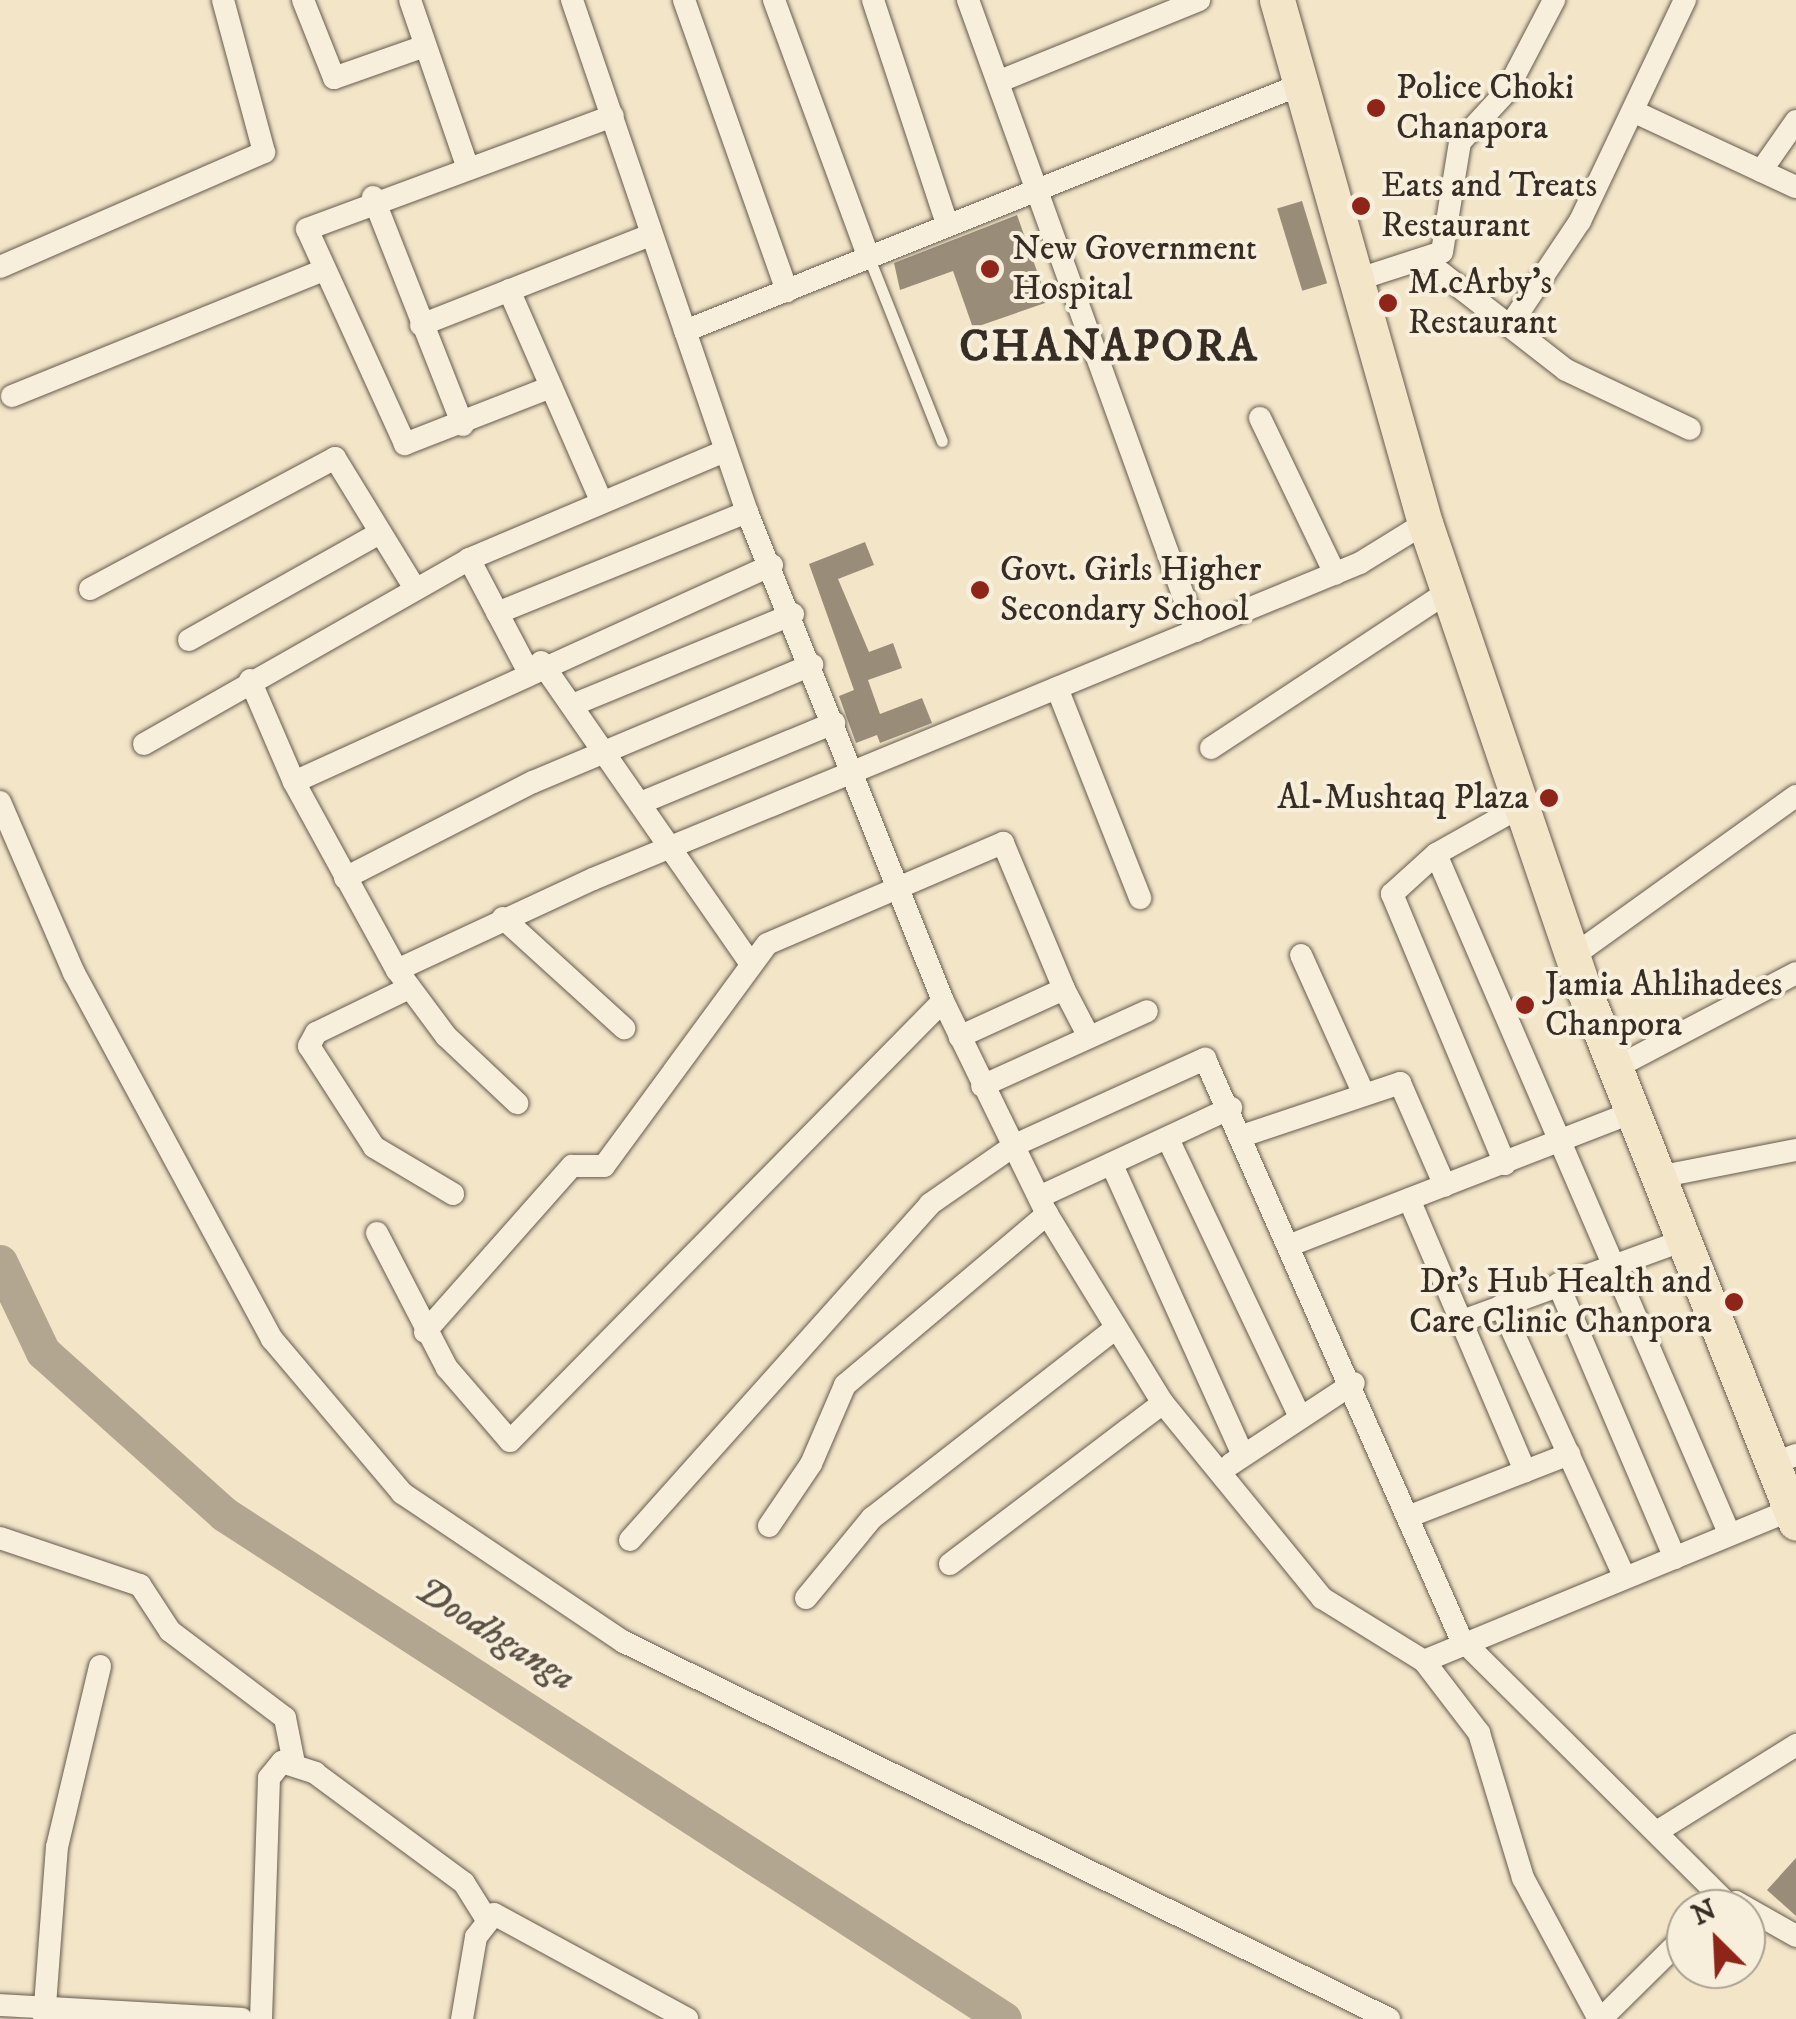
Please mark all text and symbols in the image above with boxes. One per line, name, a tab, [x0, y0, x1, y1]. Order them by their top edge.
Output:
place label: Police Choki Chanapora	[1396, 67, 1574, 149]
marker: Police Choki Chanapora	[1365, 97, 1387, 119]
place label: Eats and Treats Restaurant	[1381, 165, 1597, 247]
marker: Eats and Treats Restaurant	[1350, 195, 1372, 217]
place label: New Government Hospital	[1012, 228, 1257, 310]
marker: New Government Hospital	[977, 256, 1003, 282]
place label: M.cArby's Restaurant	[1408, 262, 1557, 344]
marker: M.cArby's Restaurant	[1377, 292, 1399, 314]
district label: CHANAPORA	[959, 321, 1259, 375]
place label: Govt. Girls Higher Secondary School	[1000, 549, 1261, 631]
marker: Govt. Girls Higher Secondary School	[969, 579, 991, 601]
place label: Al-Mushtaq Plaza	[1277, 777, 1529, 819]
marker: Al-Mushtaq Plaza	[1538, 787, 1560, 809]
place label: Jamia Ahlihadees Chanpora	[1545, 964, 1782, 1046]
marker: Jamia Ahlihadees Chanpora	[1514, 994, 1536, 1016]
place label: Dr's Hub Health and Care Clinic Chanpora	[1409, 1261, 1712, 1343]
marker: Dr's Hub Health and Care Clinic Chanpora	[1721, 1289, 1747, 1315]
water label: Doodhganga	[407, 1568, 583, 1702]
north arrow	[1666, 1889, 1766, 1989]
text: N	[1687, 1892, 1722, 1934]

